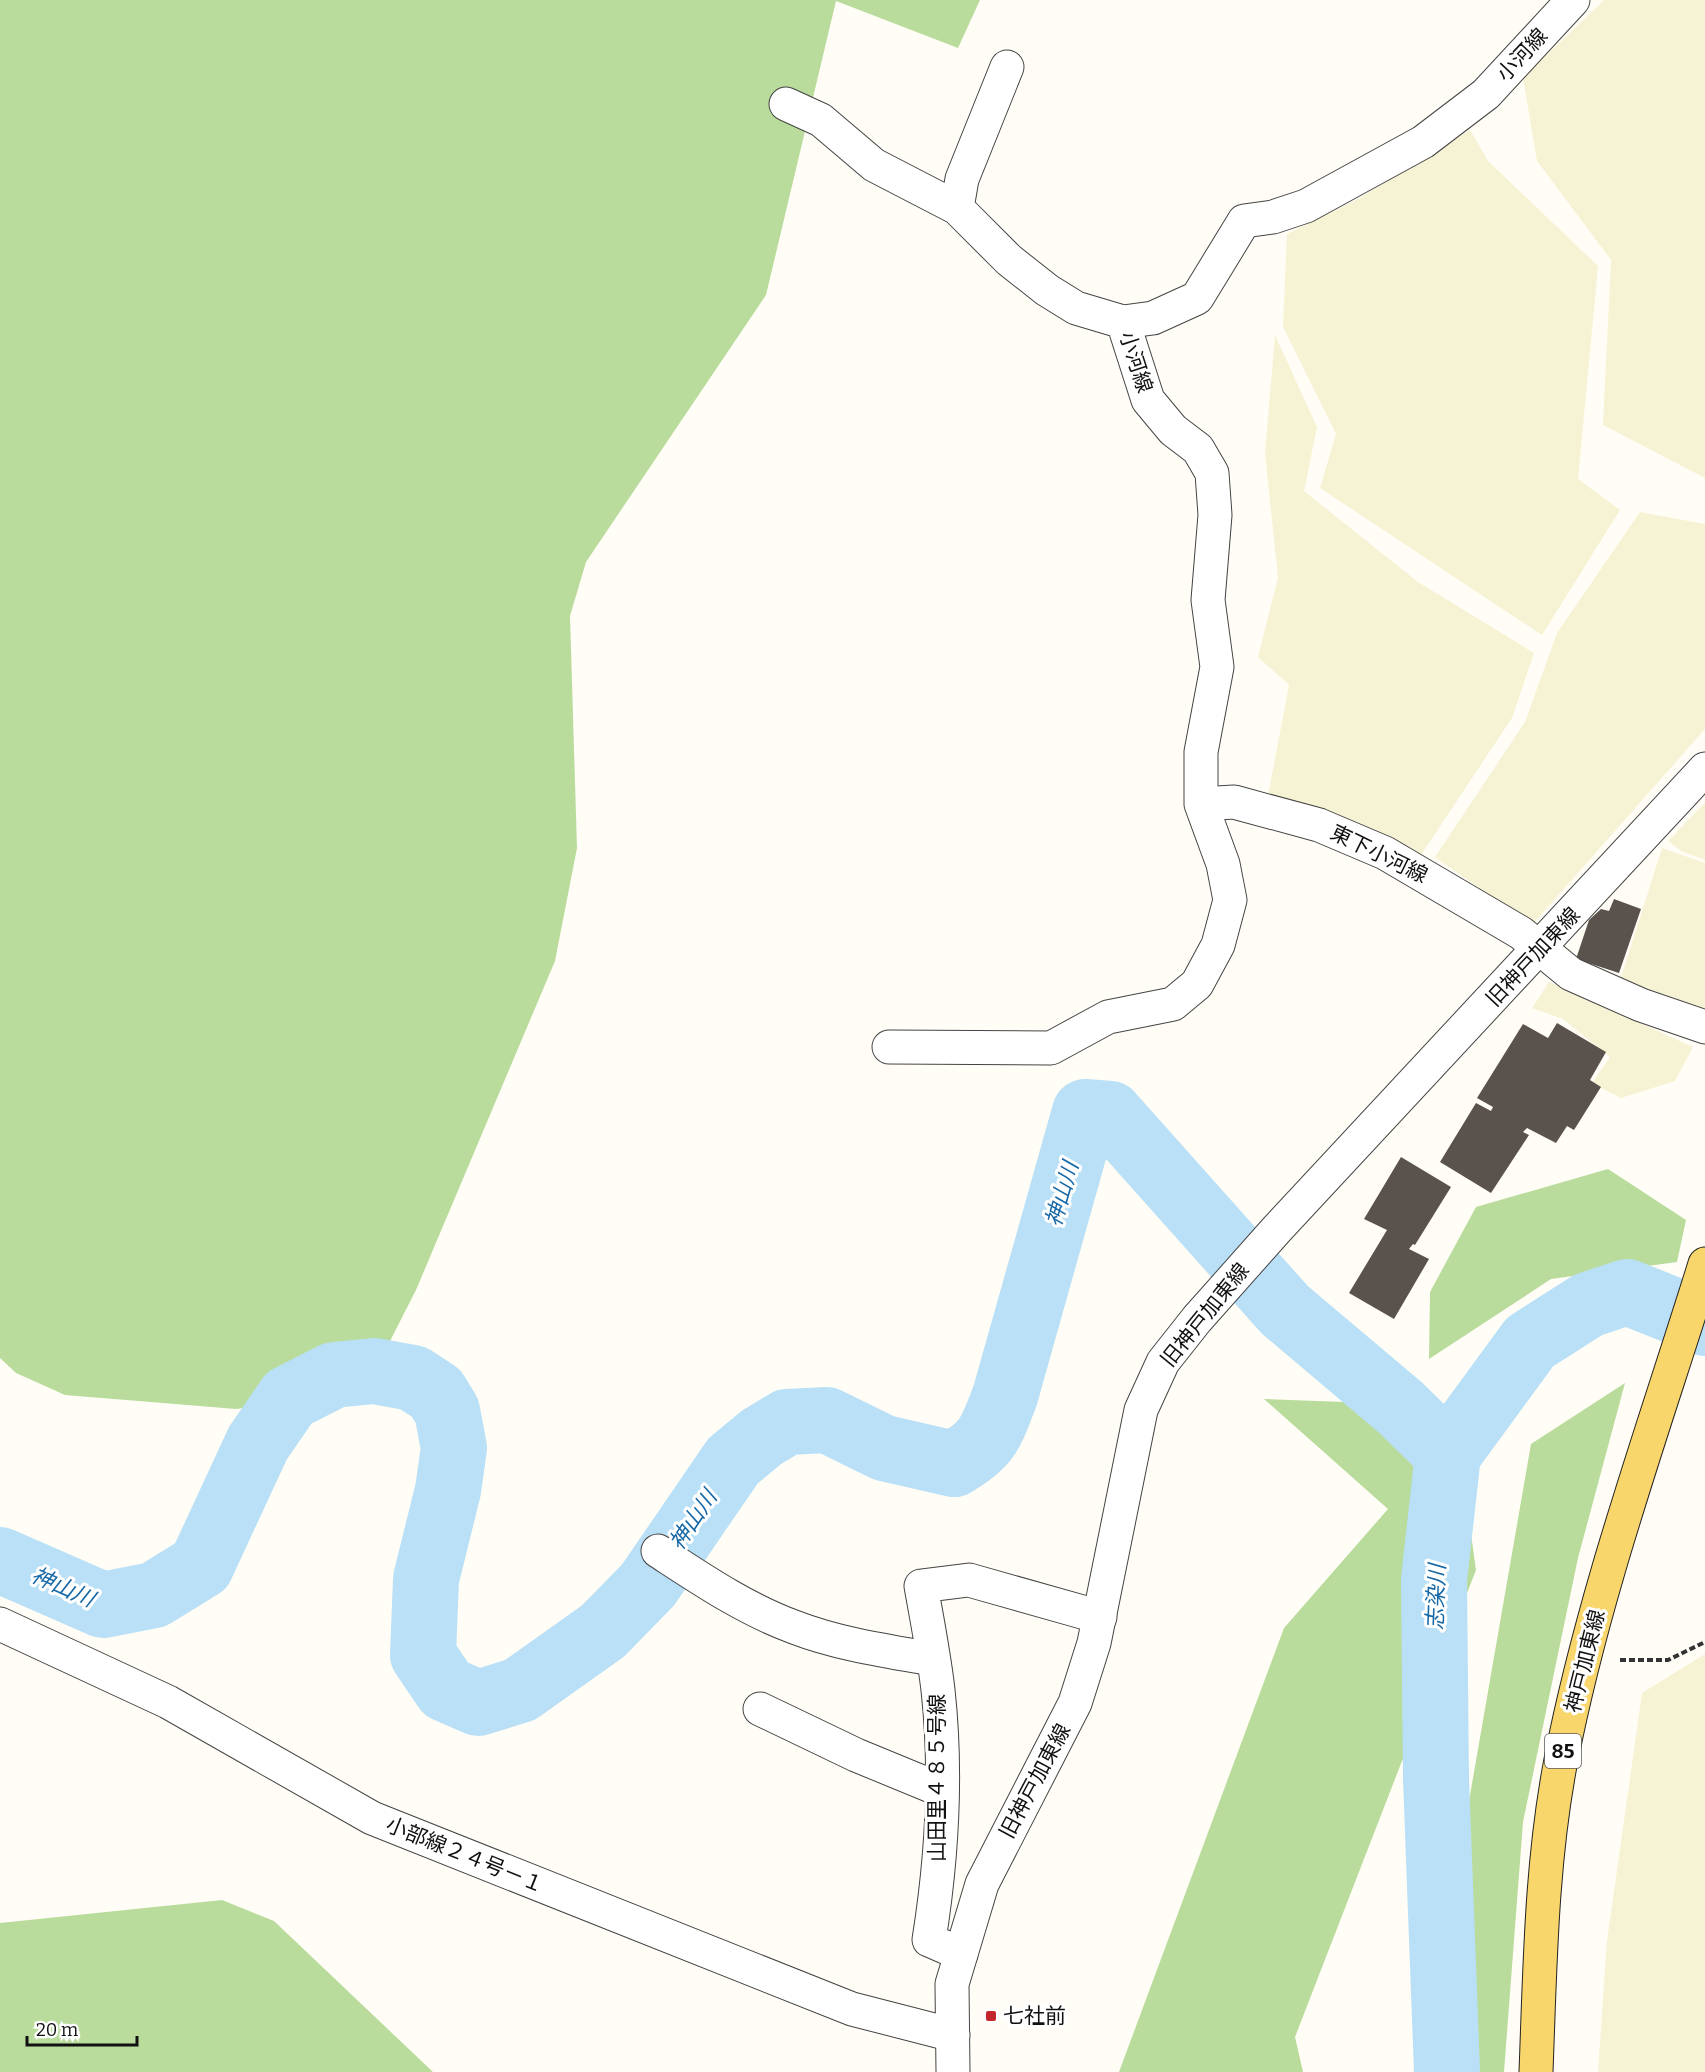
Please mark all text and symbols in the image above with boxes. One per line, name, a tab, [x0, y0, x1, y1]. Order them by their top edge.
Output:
street label: 小河線	[1491, 23, 1553, 87]
street label: 小河線	[1114, 328, 1158, 396]
street label: 東下小河線	[1326, 819, 1432, 889]
street label: 旧神戸加東線	[1481, 902, 1585, 1012]
water label: 神山川	[1040, 1157, 1085, 1229]
street label: 旧神戸加東線	[1155, 1258, 1255, 1372]
water label: 神山川	[663, 1483, 724, 1555]
water label: 神山川	[27, 1561, 100, 1614]
water label: 志染川	[1421, 1562, 1451, 1630]
street label: 神戸加東線	[1560, 1607, 1610, 1715]
street label: 山田里４８５号線	[924, 1694, 950, 1862]
street label: 旧神戸加東線	[994, 1719, 1076, 1843]
road number: 85	[1545, 1734, 1581, 1768]
street label: 小部線２４号－１	[382, 1811, 548, 1899]
place label: 七社前	[1003, 2003, 1066, 2029]
scale bar	[27, 2009, 136, 2047]
marker: 七社前	[984, 2009, 998, 2023]
text: 20 m	[36, 2019, 78, 2041]

